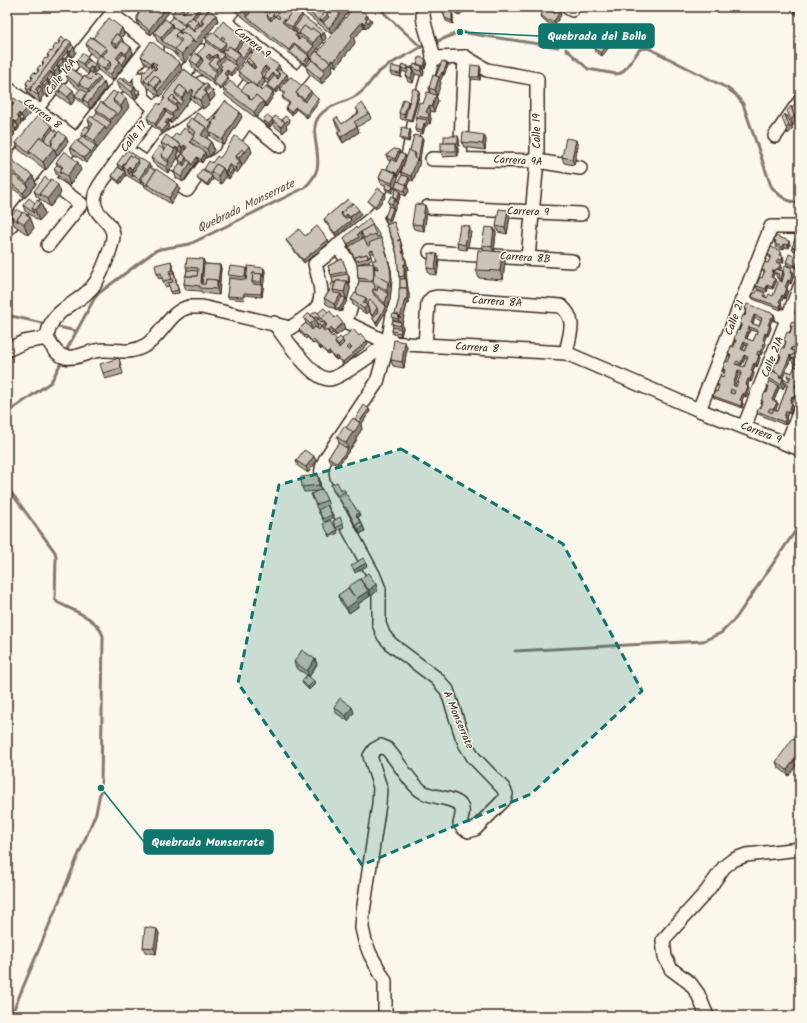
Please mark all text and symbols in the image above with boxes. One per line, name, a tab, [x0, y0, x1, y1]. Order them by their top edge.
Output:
street label: Carrera 9	[230, 23, 275, 64]
callout: Quebrada del Bollo	[539, 24, 654, 48]
text: Quebrada del Bollo	[547, 27, 647, 46]
street label: Calle 16A	[41, 54, 81, 99]
street label: Carrera 8	[19, 94, 65, 134]
street label: Calle 19	[528, 113, 546, 149]
street label: Calle 17	[116, 117, 152, 156]
street label: Carrera 9A	[493, 151, 543, 171]
water label: Quebrada Monserrate	[194, 173, 300, 238]
street label: Carrera 9	[506, 202, 550, 222]
street label: Carrera 8B	[499, 247, 551, 269]
street label: Carrera 8A	[471, 291, 523, 313]
street label: Calle 21	[720, 298, 750, 338]
street label: Calle 21A	[757, 333, 790, 380]
street label: Carrera 8	[455, 337, 500, 359]
street label: Carrera 9	[738, 417, 785, 449]
street label: A Monserrate	[438, 688, 478, 752]
callout: Quebrada Monserrate	[144, 830, 273, 854]
text: Quebrada Monserrate	[152, 833, 265, 852]

